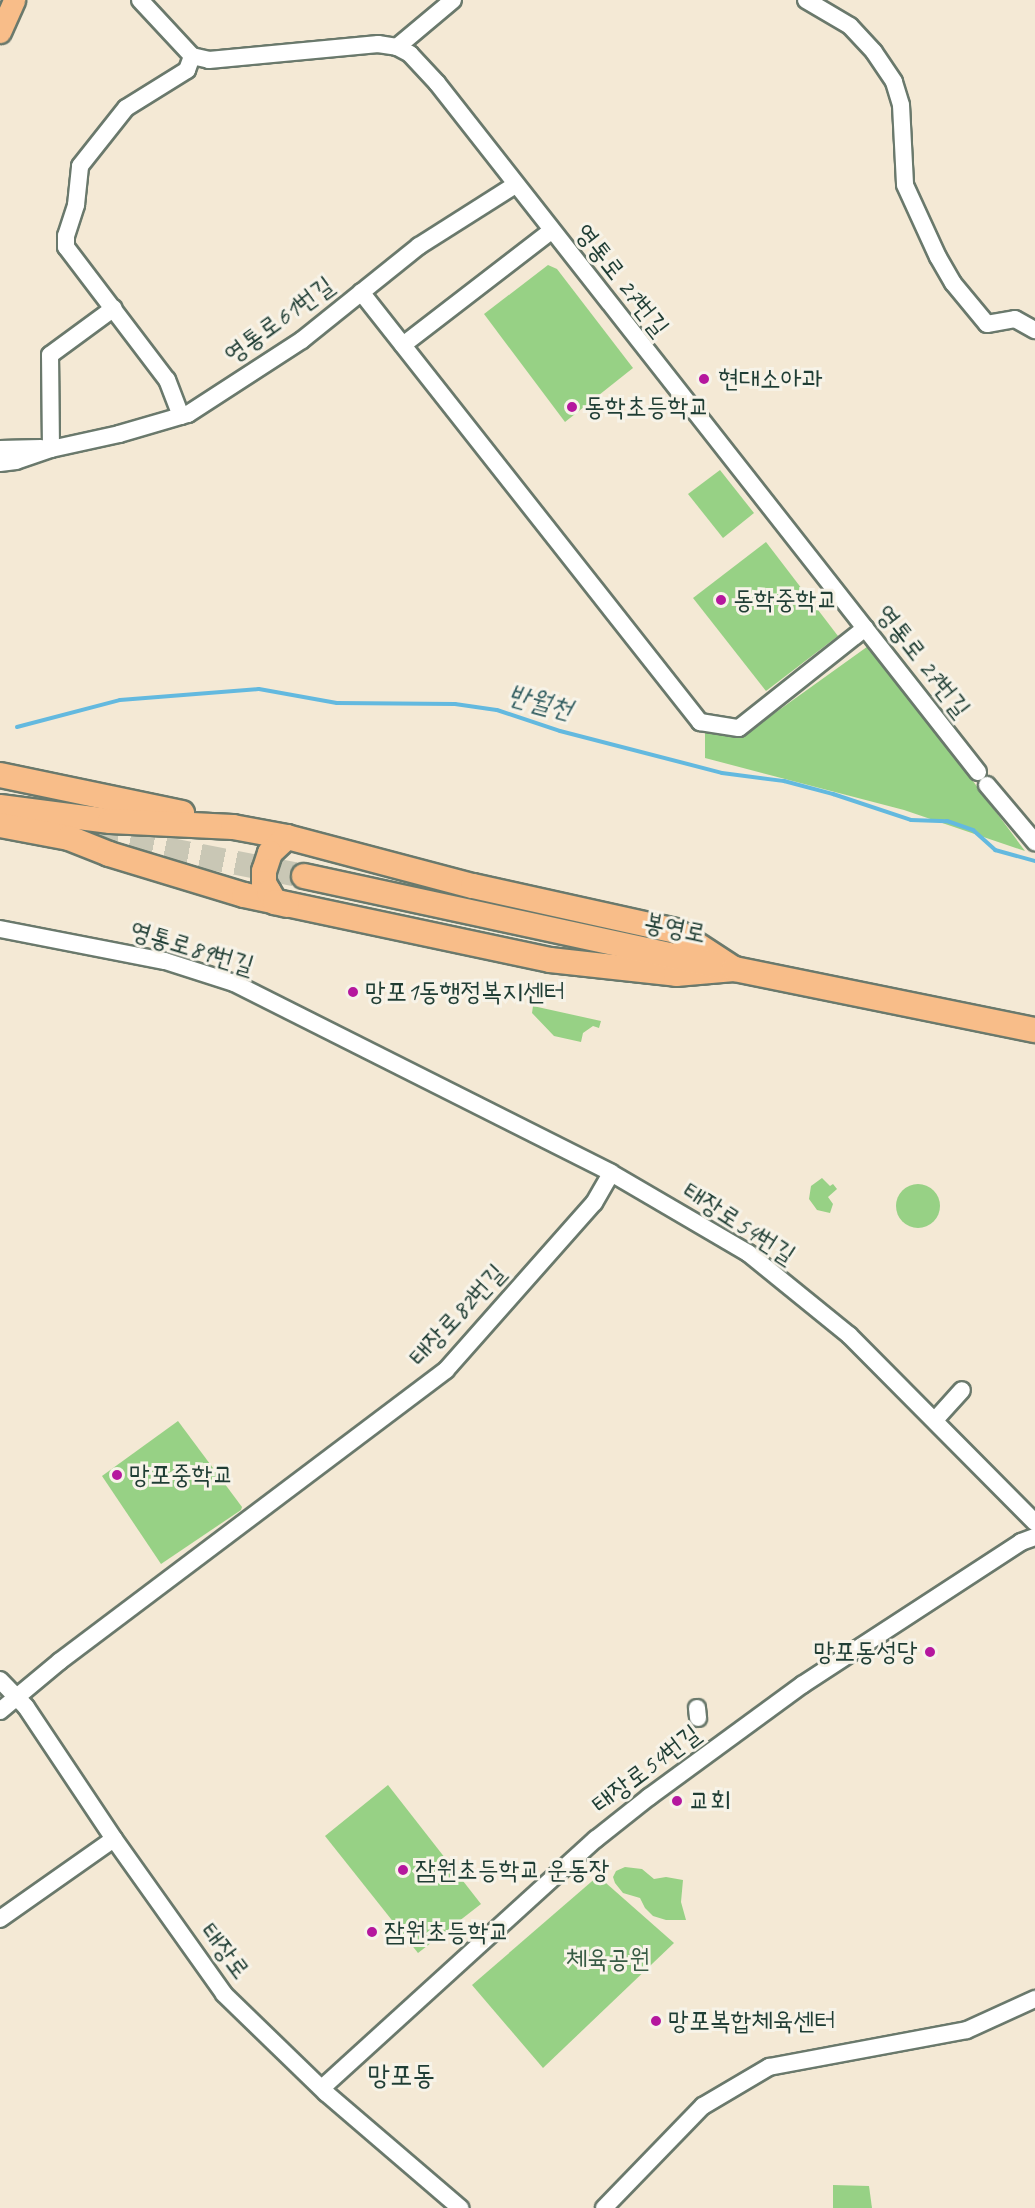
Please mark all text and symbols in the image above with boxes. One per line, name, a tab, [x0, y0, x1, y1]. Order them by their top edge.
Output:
street label: 영통로 27번길	[568, 217, 676, 343]
street label: 영통로61번길	[218, 270, 340, 370]
place label: 현대소아과	[718, 363, 823, 395]
marker: 현대소아과	[695, 370, 713, 388]
place label: 동학초등학교	[584, 391, 710, 423]
marker: 동학초등학교	[565, 400, 579, 414]
place label: 동학중학교	[733, 584, 838, 616]
marker: 동학중학교	[714, 593, 728, 607]
street label: 영통로 27번길	[869, 598, 977, 724]
water label: 반월천	[504, 678, 576, 726]
street label: 봉영로	[641, 906, 709, 950]
street label: 영통로89번길	[126, 914, 258, 982]
place label: 망포1동행정복지센터	[365, 976, 565, 1008]
marker: 망포1동행정복지센터	[346, 985, 360, 999]
street label: 태장로54번길	[677, 1175, 801, 1271]
street label: 태장로82번길	[402, 1258, 512, 1372]
place label: 망포중학교	[129, 1459, 234, 1491]
marker: 망포중학교	[110, 1468, 124, 1482]
place label: 망포동성당	[813, 1636, 918, 1668]
marker: 망포동성당	[923, 1645, 937, 1659]
street label: 태장로54번길	[585, 1718, 707, 1820]
place label: 교회	[689, 1785, 731, 1817]
marker: 교회	[670, 1794, 684, 1808]
place label: 잠원초등학교 운동장	[415, 1854, 610, 1886]
marker: 잠원초등학교 운동장	[396, 1863, 410, 1877]
place label: 잠원초등학교	[384, 1916, 510, 1948]
street label: 태장로	[194, 1917, 256, 1985]
marker: 잠원초등학교	[365, 1925, 379, 1939]
park label: 체육공원	[566, 1943, 650, 1975]
place label: 망포복합체육센터	[668, 2005, 835, 2037]
marker: 망포복합체육센터	[649, 2014, 663, 2028]
district label: 망포동	[367, 2058, 435, 2092]

